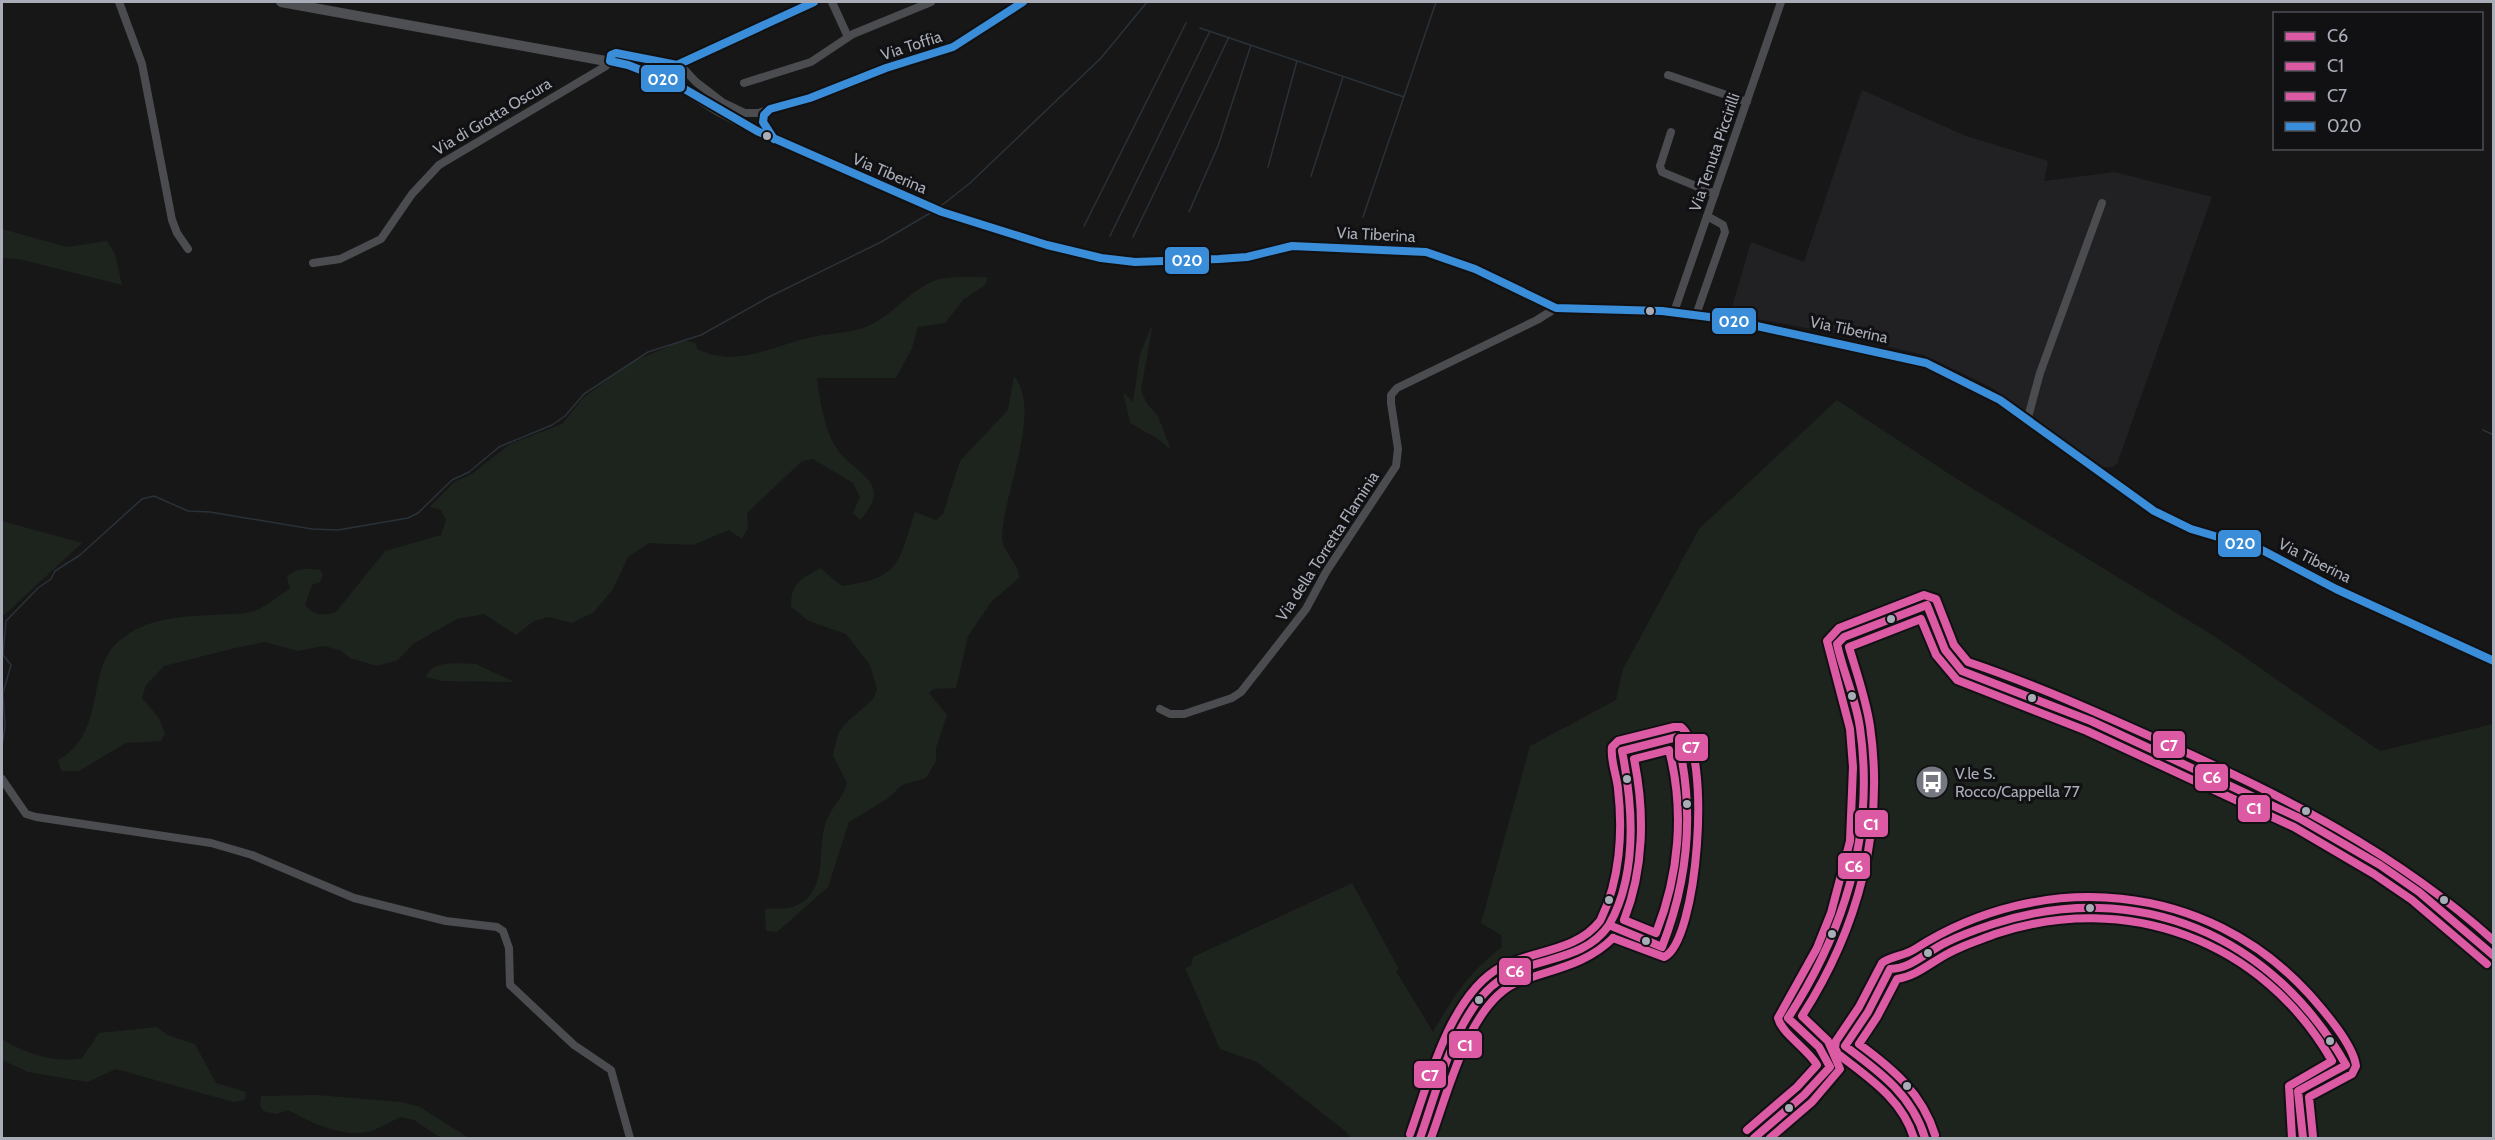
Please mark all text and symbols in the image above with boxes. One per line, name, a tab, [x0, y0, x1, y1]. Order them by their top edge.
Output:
legend	[2273, 12, 2483, 150]
text: C6	[2327, 25, 2348, 47]
street label: Via Toffia	[878, 27, 944, 64]
text: C1	[2327, 55, 2344, 77]
line badge: 020	[640, 64, 686, 93]
text: 020	[647, 70, 679, 89]
street label: Via di Grotta Oscura	[430, 74, 555, 159]
text: C7	[2327, 85, 2347, 107]
street label: Via Tenuta Piccirilli	[1685, 90, 1744, 214]
text: 020	[2327, 115, 2362, 137]
unlabelled marker	[761, 130, 773, 142]
street label: Via Tiberina	[850, 149, 930, 198]
street label: Via Tiberina	[1336, 223, 1416, 246]
line badge: 020	[1164, 246, 1210, 275]
text: 020	[1171, 251, 1203, 270]
unlabelled marker	[1644, 305, 1656, 317]
line badge: 020	[1711, 307, 1757, 335]
text: 020	[1718, 312, 1750, 331]
street label: Via Tiberina	[1808, 312, 1890, 347]
street label: Via della Torretta Flaminia	[1272, 468, 1383, 625]
line badge: 020	[2217, 529, 2262, 558]
text: 020	[2224, 534, 2256, 553]
street label: Via Tiberina	[2275, 534, 2355, 587]
unlabelled marker	[1885, 613, 1897, 625]
unlabelled marker	[1846, 690, 1858, 702]
unlabelled marker	[2026, 692, 2038, 704]
line badge: C7	[2152, 730, 2186, 759]
line badge: C7	[1674, 733, 1709, 762]
text: C7	[2160, 736, 2179, 755]
text: C7	[1682, 738, 1701, 757]
line badge: C6	[2194, 763, 2229, 792]
bus stop icon: V.le S. Rocco/Cappella 77	[1914, 764, 1950, 800]
place label: V.le S. Rocco/Cappella 77	[1955, 764, 2080, 801]
text: C6	[2203, 768, 2221, 787]
unlabelled marker	[1621, 773, 1633, 785]
line badge: C1	[2237, 794, 2271, 823]
unlabelled marker	[1681, 798, 1693, 810]
text: C1	[2246, 799, 2262, 818]
unlabelled marker	[2300, 805, 2312, 817]
line badge: C1	[1854, 809, 1889, 838]
text: C1	[1863, 815, 1879, 834]
line badge: C6	[1837, 852, 1871, 880]
text: C6	[1845, 857, 1863, 876]
unlabelled marker	[1603, 894, 1615, 906]
unlabelled marker	[2438, 894, 2450, 906]
unlabelled marker	[2084, 902, 2096, 914]
unlabelled marker	[1826, 928, 1838, 940]
unlabelled marker	[1640, 935, 1652, 947]
unlabelled marker	[1922, 947, 1934, 959]
line badge: C6	[1498, 957, 1532, 986]
text: C6	[1506, 962, 1524, 981]
unlabelled marker	[1473, 994, 1485, 1006]
line badge: C1	[1448, 1030, 1483, 1059]
unlabelled marker	[2324, 1035, 2336, 1047]
text: C1	[1457, 1036, 1473, 1055]
line badge: C7	[1413, 1060, 1447, 1089]
text: C7	[1421, 1066, 1440, 1085]
unlabelled marker	[1901, 1080, 1913, 1092]
unlabelled marker	[1783, 1102, 1795, 1114]

